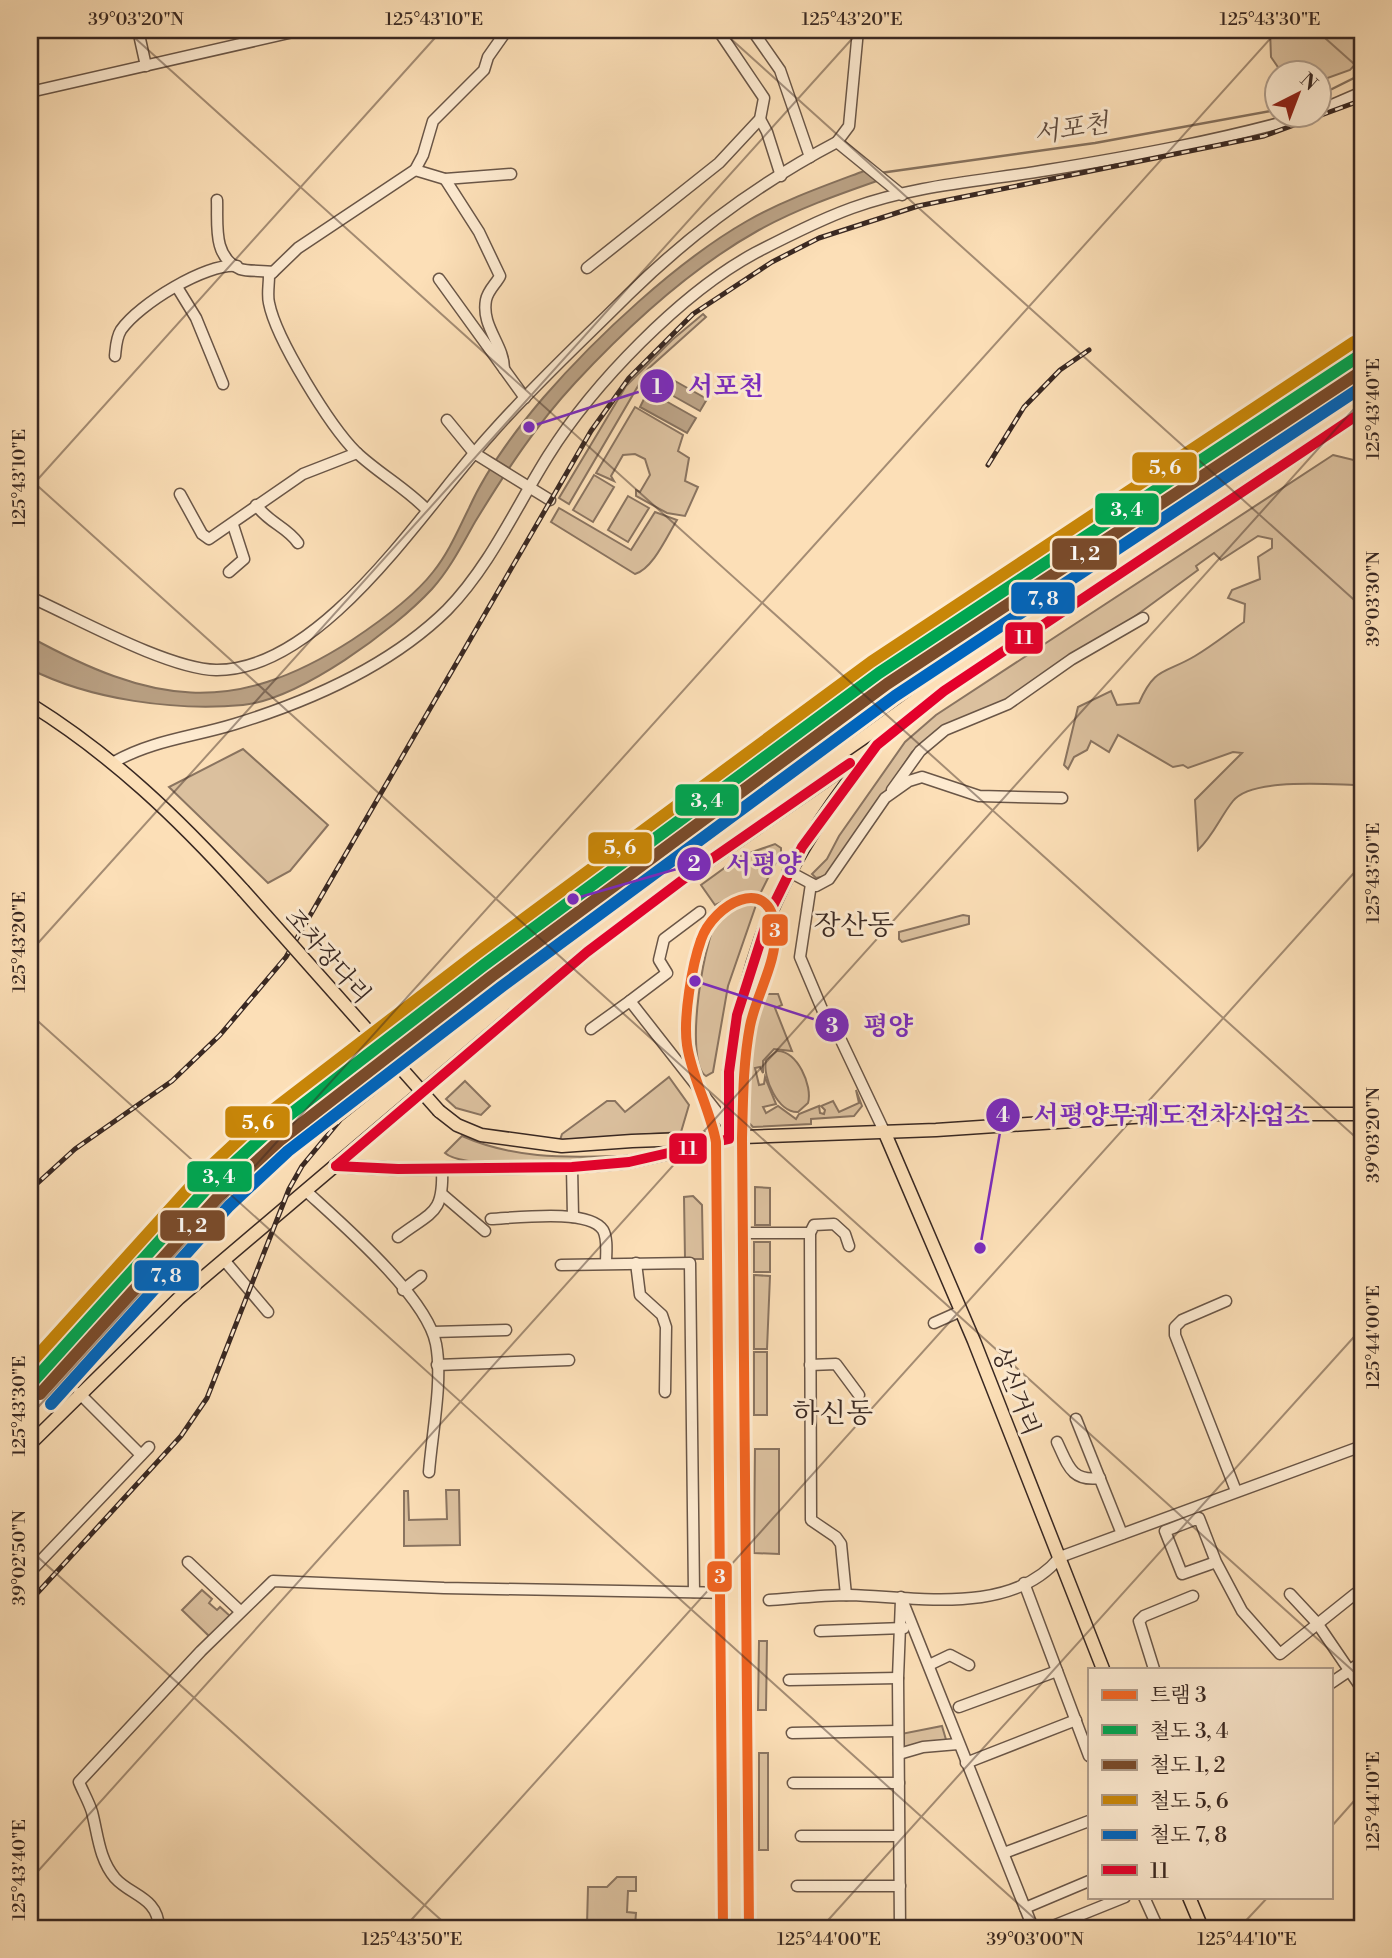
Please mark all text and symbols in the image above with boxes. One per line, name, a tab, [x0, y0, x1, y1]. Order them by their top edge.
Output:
text: 39°03'20"N	[88, 8, 185, 31]
text: 125°43'10"E	[385, 8, 483, 31]
text: 125°43'20"E	[801, 8, 903, 31]
text: 125°43'30"E	[1220, 8, 1320, 31]
north arrow	[1262, 60, 1332, 130]
text: N	[1295, 68, 1322, 96]
water label: 서포천	[1031, 107, 1113, 151]
text: 125°43'40"E	[1362, 358, 1385, 460]
callout: 서포천	[640, 363, 778, 410]
text: 서포천	[688, 371, 764, 403]
text: 1	[652, 375, 662, 401]
text: 125°43'10"E	[8, 429, 31, 527]
line badge: 5, 6	[1131, 451, 1198, 484]
text: 5, 6	[1149, 456, 1181, 480]
line badge: 3, 4	[1094, 492, 1160, 526]
text: 3, 4	[1110, 498, 1144, 522]
line badge: 1, 2	[1051, 537, 1118, 571]
text: 1, 2	[1070, 542, 1100, 566]
text: 39°03'30"N	[1362, 551, 1385, 647]
line badge: 7, 8	[1010, 581, 1076, 615]
text: 7, 8	[1027, 587, 1059, 611]
line badge: 11	[1004, 621, 1044, 655]
text: 11	[1015, 626, 1033, 650]
line badge: 3, 4	[674, 783, 740, 817]
text: 3, 4	[690, 789, 724, 813]
text: 125°43'50"E	[1362, 823, 1385, 923]
line badge: 5, 6	[587, 831, 653, 865]
text: 5, 6	[604, 836, 636, 860]
callout: 서평양	[677, 840, 815, 887]
text: 서평양	[726, 849, 803, 881]
text: 2	[687, 852, 701, 878]
text: 125°43'20"E	[8, 891, 31, 993]
street label: 조차장다리	[278, 903, 377, 1010]
district label: 장산동	[813, 908, 895, 943]
line badge: 3	[761, 913, 789, 947]
text: 3	[769, 919, 781, 943]
callout: 평양	[814, 1002, 927, 1049]
text: 평양	[863, 1011, 914, 1043]
text: 3	[826, 1014, 838, 1040]
text: 39°03'20"N	[1362, 1086, 1385, 1183]
callout: 서평양무궤도전차사업소	[985, 1091, 1325, 1138]
text: 서평양무궤도전차사업소	[1034, 1100, 1310, 1132]
text: 4	[996, 1103, 1010, 1129]
line badge: 5, 6	[224, 1105, 291, 1139]
text: 5, 6	[242, 1111, 274, 1135]
line badge: 11	[668, 1132, 708, 1165]
text: 11	[679, 1137, 697, 1161]
line badge: 3, 4	[186, 1160, 253, 1193]
text: 3, 4	[202, 1165, 236, 1189]
line badge: 1, 2	[159, 1209, 226, 1242]
text: 1, 2	[177, 1214, 207, 1238]
line badge: 7, 8	[133, 1259, 200, 1292]
text: 7, 8	[150, 1264, 182, 1288]
text: 125°44'00"E	[1362, 1285, 1385, 1389]
street label: 상신거리	[984, 1343, 1046, 1440]
text: 125°43'30"E	[8, 1356, 31, 1456]
district label: 하신동	[792, 1396, 874, 1431]
text: 39°02'50"N	[8, 1510, 31, 1606]
line badge: 3	[706, 1560, 733, 1593]
text: 3	[714, 1565, 726, 1589]
legend	[1088, 1668, 1332, 1898]
text: 트램 3	[1150, 1683, 1207, 1709]
text: 철도 3, 4	[1150, 1719, 1228, 1745]
text: 125°44'10"E	[1362, 1751, 1385, 1851]
text: 철도 1, 2	[1150, 1753, 1226, 1779]
text: 철도 5, 6	[1150, 1789, 1229, 1815]
text: 125°43'40"E	[8, 1819, 31, 1921]
text: 철도 7, 8	[1150, 1823, 1227, 1849]
text: 11	[1150, 1859, 1169, 1885]
text: 125°43'50"E	[362, 1928, 462, 1951]
text: 125°44'00"E	[777, 1928, 881, 1951]
text: 39°03'00"N	[986, 1928, 1084, 1951]
text: 125°44'10"E	[1197, 1928, 1297, 1951]

